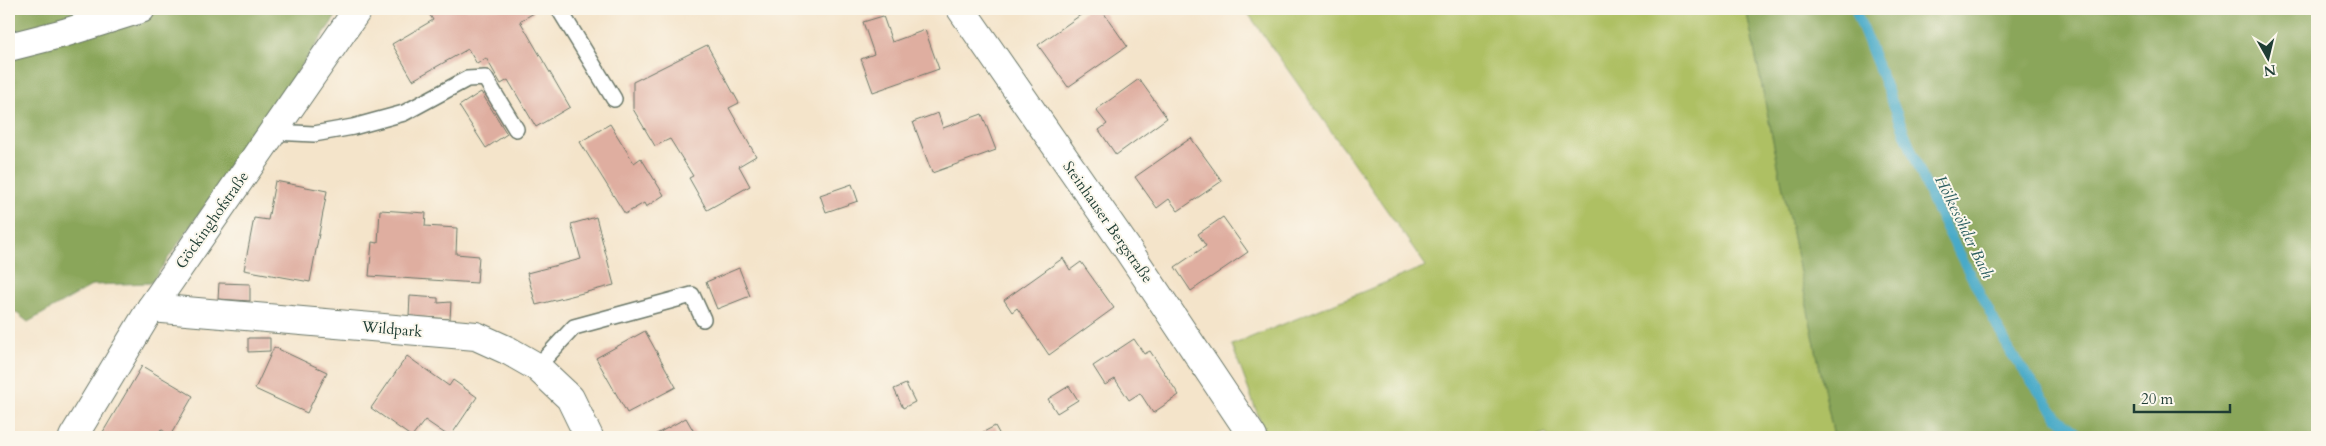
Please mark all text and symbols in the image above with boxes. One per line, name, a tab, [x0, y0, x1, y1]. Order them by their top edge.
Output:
north arrow	[2244, 32, 2294, 82]
text: N	[2262, 60, 2277, 81]
street label: Steinhauser Bergstraße	[1058, 157, 1158, 287]
street label: Göckinghofstraße	[171, 167, 253, 273]
water label: Hölkesöhder Bach	[1929, 172, 1999, 283]
street label: Wildpark	[360, 316, 423, 342]
scale bar	[2134, 381, 2230, 413]
text: 20 m	[2141, 389, 2173, 409]

